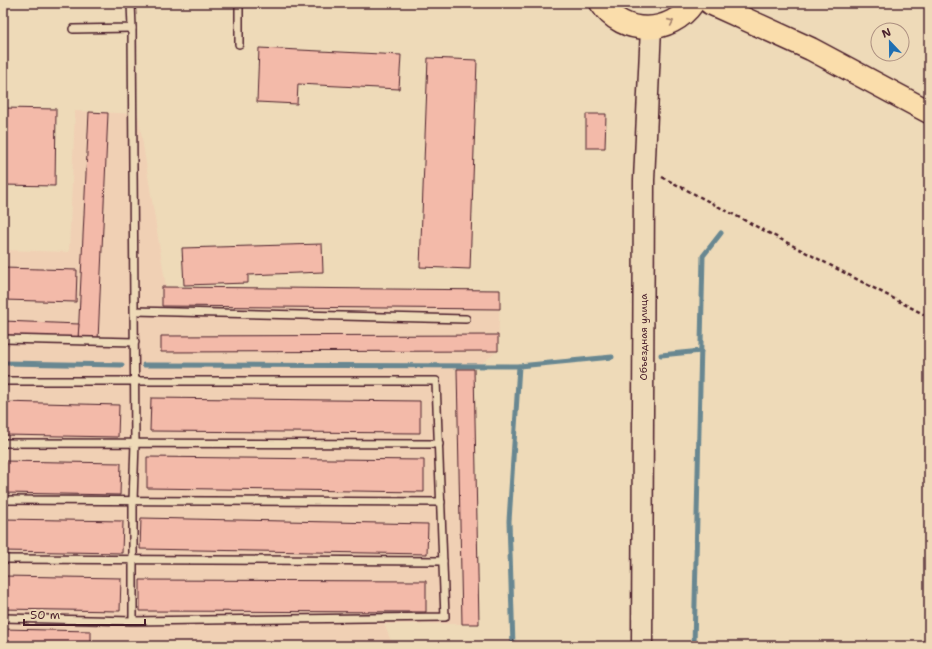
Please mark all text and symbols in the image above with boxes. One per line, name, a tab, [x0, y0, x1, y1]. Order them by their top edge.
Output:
one-way arrow	[667, 18, 674, 26]
north arrow	[870, 22, 910, 62]
text: N	[880, 24, 894, 42]
street label: Объездная улица	[637, 293, 650, 380]
scale bar	[24, 601, 145, 627]
text: 50 m	[30, 607, 60, 623]

